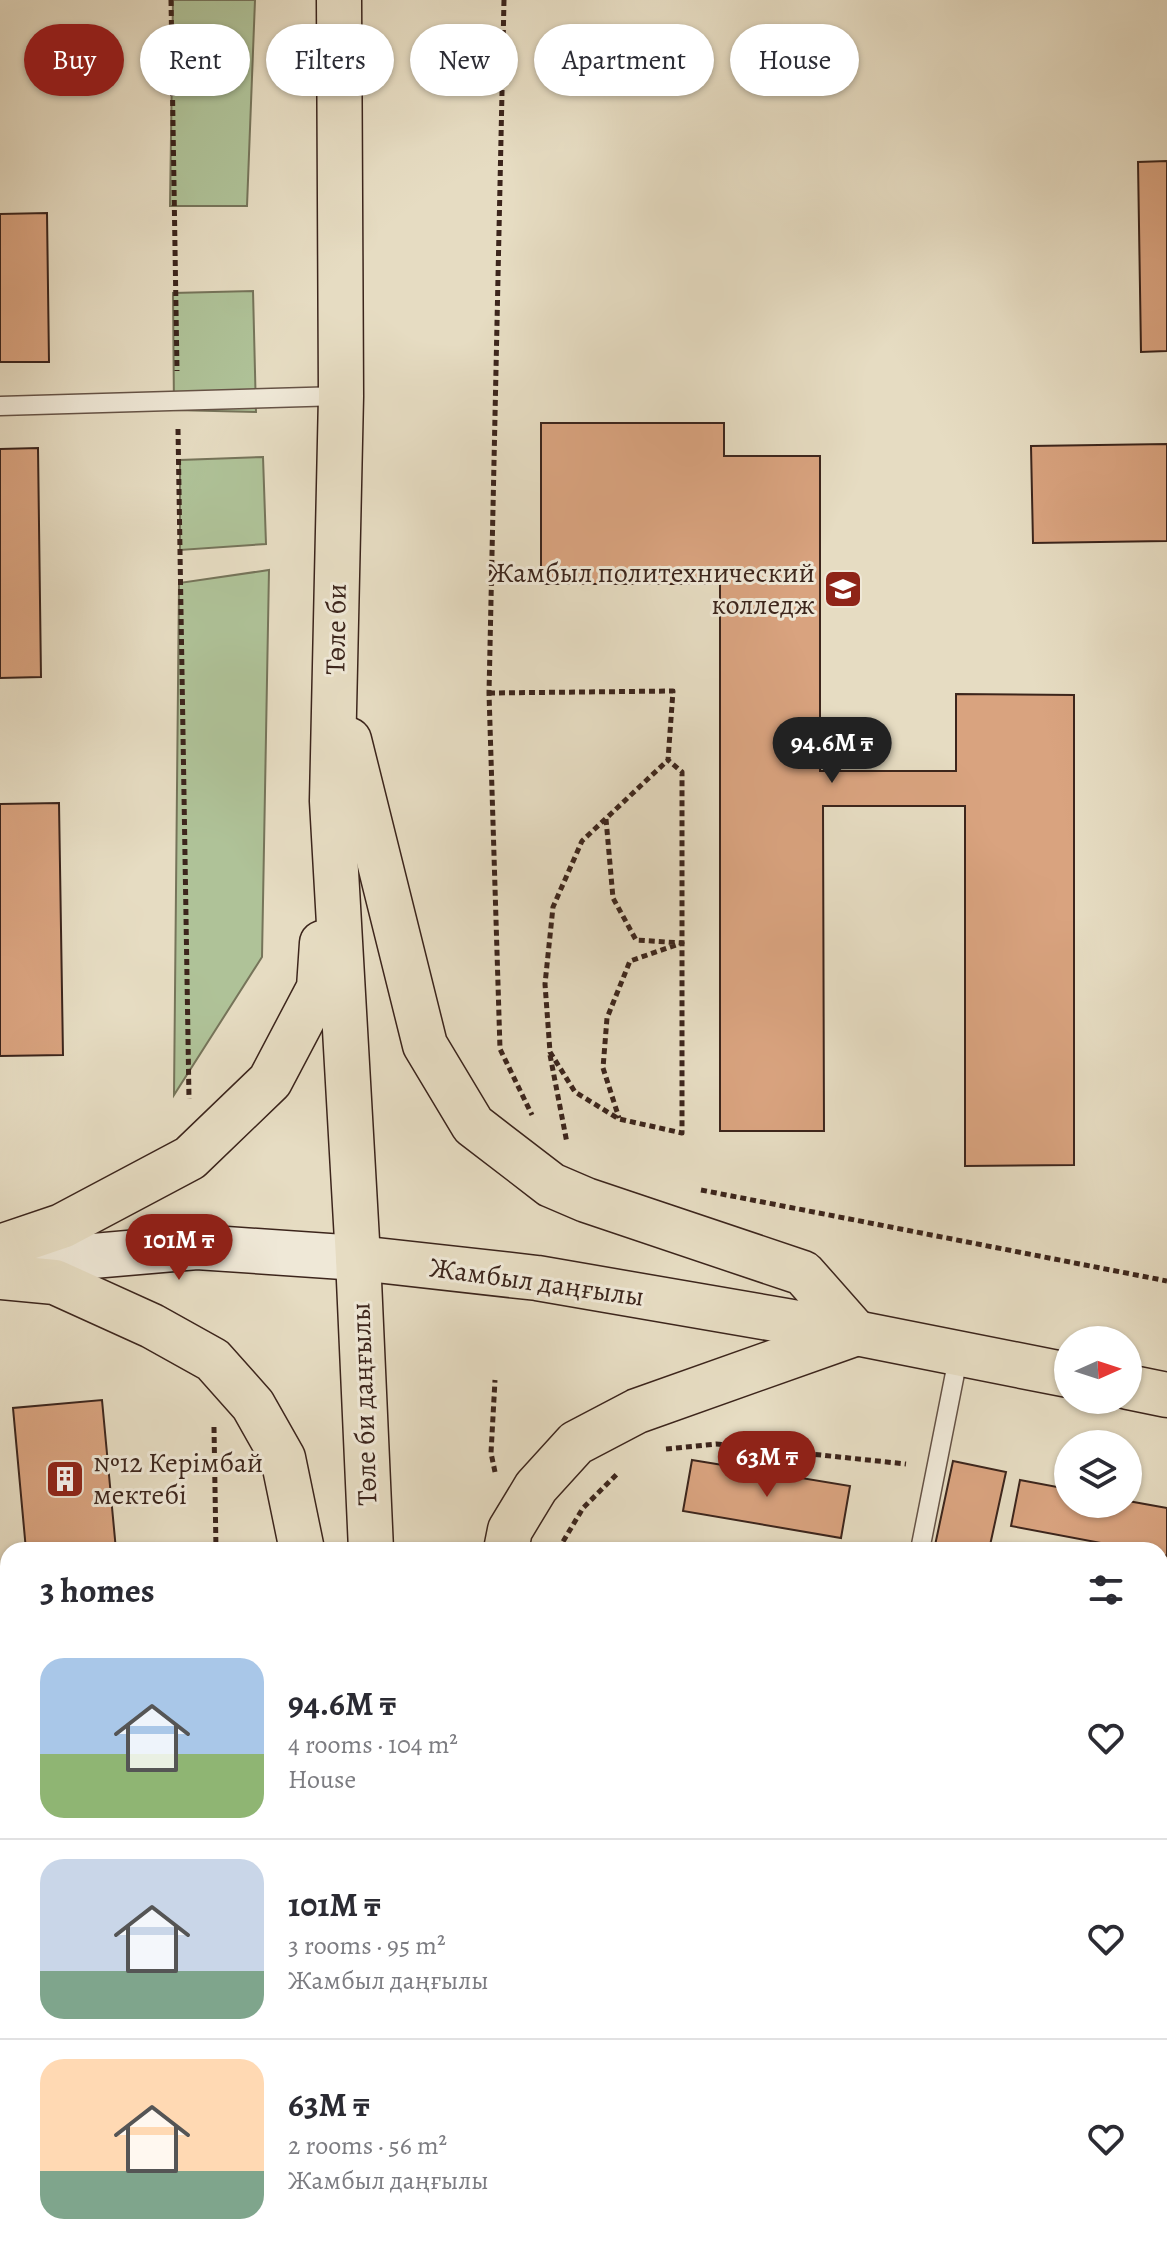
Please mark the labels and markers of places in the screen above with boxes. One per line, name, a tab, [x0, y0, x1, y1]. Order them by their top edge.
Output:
place label: Жамбыл политехнический колледж	[488, 554, 815, 624]
school or university icon: Жамбыл политехнический колледж	[822, 568, 864, 610]
pin: 94.6M ₸	[758, 717, 906, 785]
pin: 101M ₸	[114, 1214, 244, 1282]
pin: 63M ₸	[711, 1431, 823, 1499]
place label: №12 Керімбай мектебі	[93, 1444, 263, 1514]
building icon: №12 Керімбай мектебі	[44, 1458, 86, 1500]

